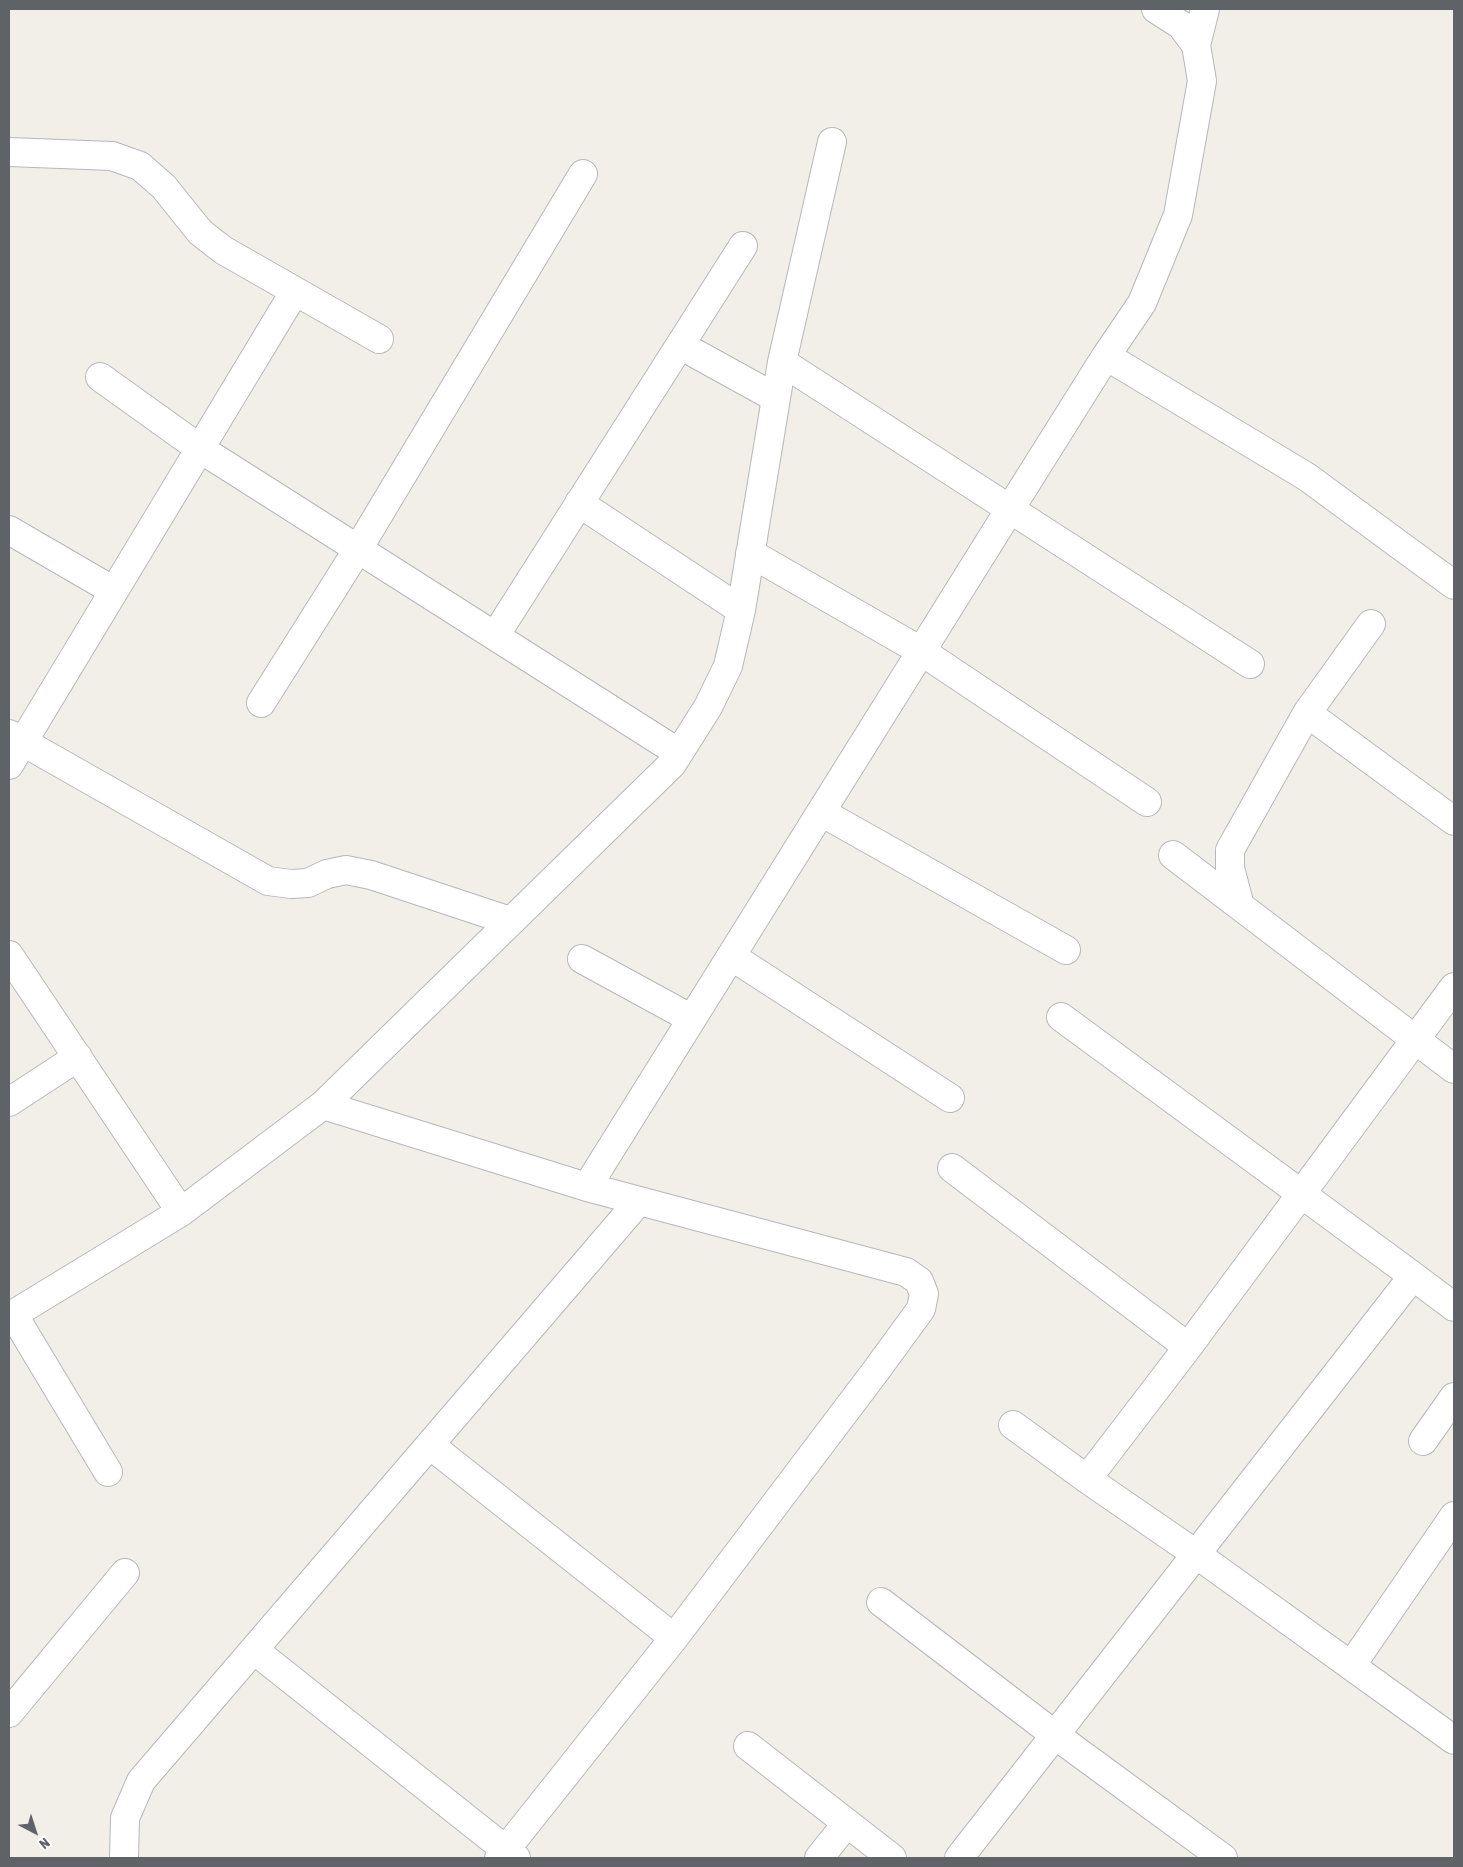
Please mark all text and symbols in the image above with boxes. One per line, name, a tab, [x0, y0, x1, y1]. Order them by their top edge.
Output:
north arrow	[10, 1807, 60, 1857]
text: N	[36, 1835, 53, 1852]

